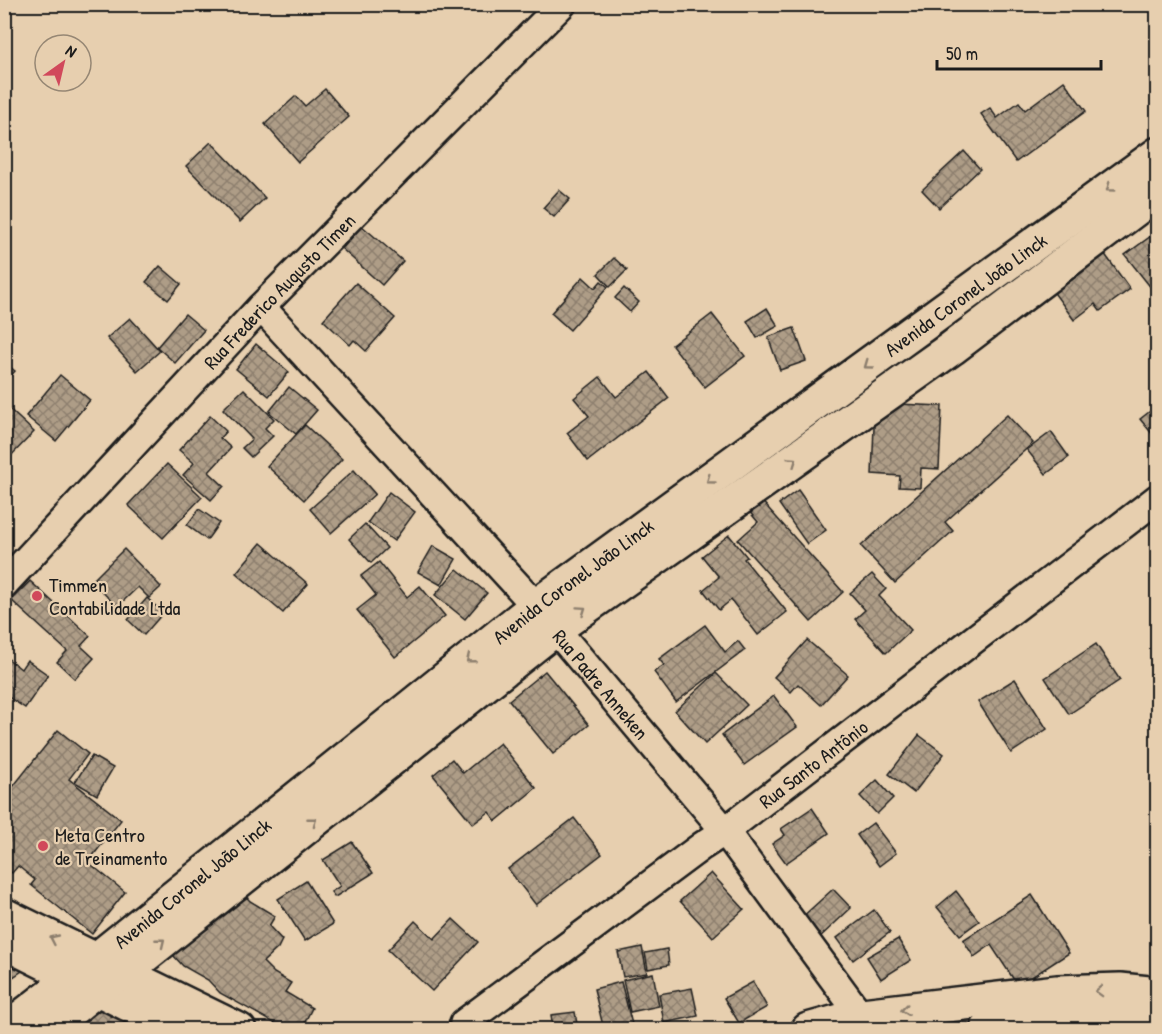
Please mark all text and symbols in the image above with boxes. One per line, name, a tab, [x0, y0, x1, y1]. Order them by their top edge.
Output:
north arrow	[33, 33, 93, 93]
scale bar	[937, 33, 1100, 71]
text: N	[62, 39, 81, 62]
text: 50 m	[946, 41, 978, 66]
one-way arrow	[1106, 181, 1117, 192]
street label: Rua Frederico Augusto Timen	[197, 207, 361, 375]
street label: Avenida Coronel João Linck	[879, 226, 1052, 362]
one-way arrow	[863, 358, 874, 369]
one-way arrow	[786, 457, 797, 468]
one-way arrow	[706, 472, 717, 483]
street label: Avenida Coronel João Linck	[486, 512, 659, 650]
place label: Timmen Contabilidade Ltda	[49, 571, 180, 621]
marker: Timmen Contabilidade Ltda	[30, 589, 44, 603]
one-way arrow	[576, 606, 587, 617]
street label: Rua Padre Anneken	[547, 623, 656, 745]
one-way arrow	[466, 652, 477, 663]
street label: Rua Santo Antônio	[753, 713, 873, 814]
street label: Avenida Coronel João Linck	[108, 811, 276, 954]
one-way arrow	[306, 817, 317, 828]
place label: Meta Centro de Treinamento	[55, 821, 167, 871]
marker: Meta Centro de Treinamento	[36, 839, 50, 853]
one-way arrow	[50, 934, 61, 946]
one-way arrow	[154, 939, 165, 950]
one-way arrow	[1095, 984, 1104, 997]
one-way arrow	[901, 1003, 910, 1016]

